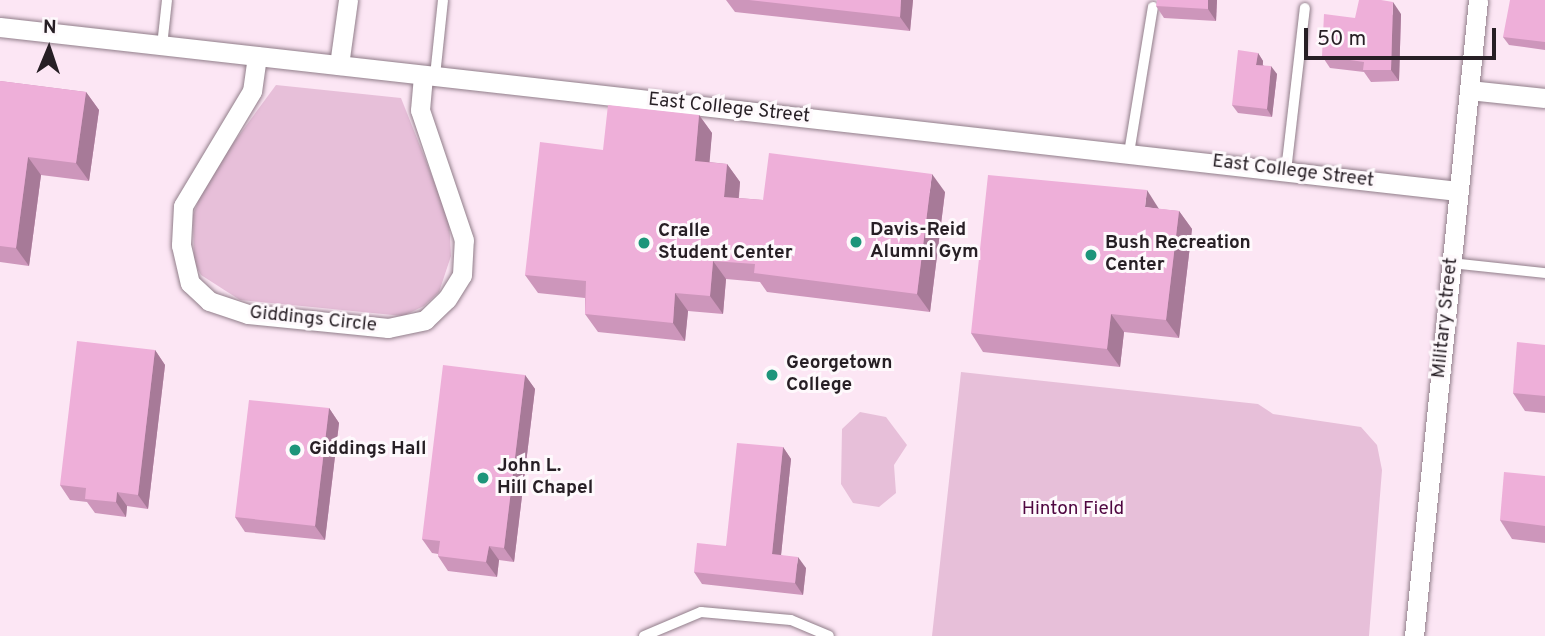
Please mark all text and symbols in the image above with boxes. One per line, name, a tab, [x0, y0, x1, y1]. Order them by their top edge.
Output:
north arrow	[14, 14, 84, 84]
scale bar	[1307, 14, 1500, 58]
text: N	[42, 16, 57, 40]
text: 50 m	[1317, 26, 1366, 53]
street label: East College Street	[647, 89, 811, 129]
street label: East College Street	[1211, 151, 1375, 193]
place label: Davis-Reid Alumni Gym	[870, 220, 979, 264]
place label: Cralle Student Center	[658, 221, 793, 265]
place label: Bush Recreation Center	[1105, 233, 1251, 277]
marker: Davis-Reid Alumni Gym	[848, 234, 864, 250]
marker: Cralle Student Center	[636, 235, 652, 251]
marker: Bush Recreation Center	[1083, 247, 1099, 263]
street label: Military Street	[1428, 256, 1464, 380]
street label: Giddings Circle	[248, 302, 378, 338]
place label: Georgetown College	[786, 353, 893, 397]
marker: Georgetown College	[764, 367, 780, 383]
place label: Giddings Hall	[309, 439, 426, 461]
marker: Giddings Hall	[287, 442, 303, 458]
place label: John L. Hill Chapel	[497, 456, 593, 500]
marker: John L. Hill Chapel	[475, 470, 491, 486]
park label: Hinton Field	[1022, 499, 1124, 521]

